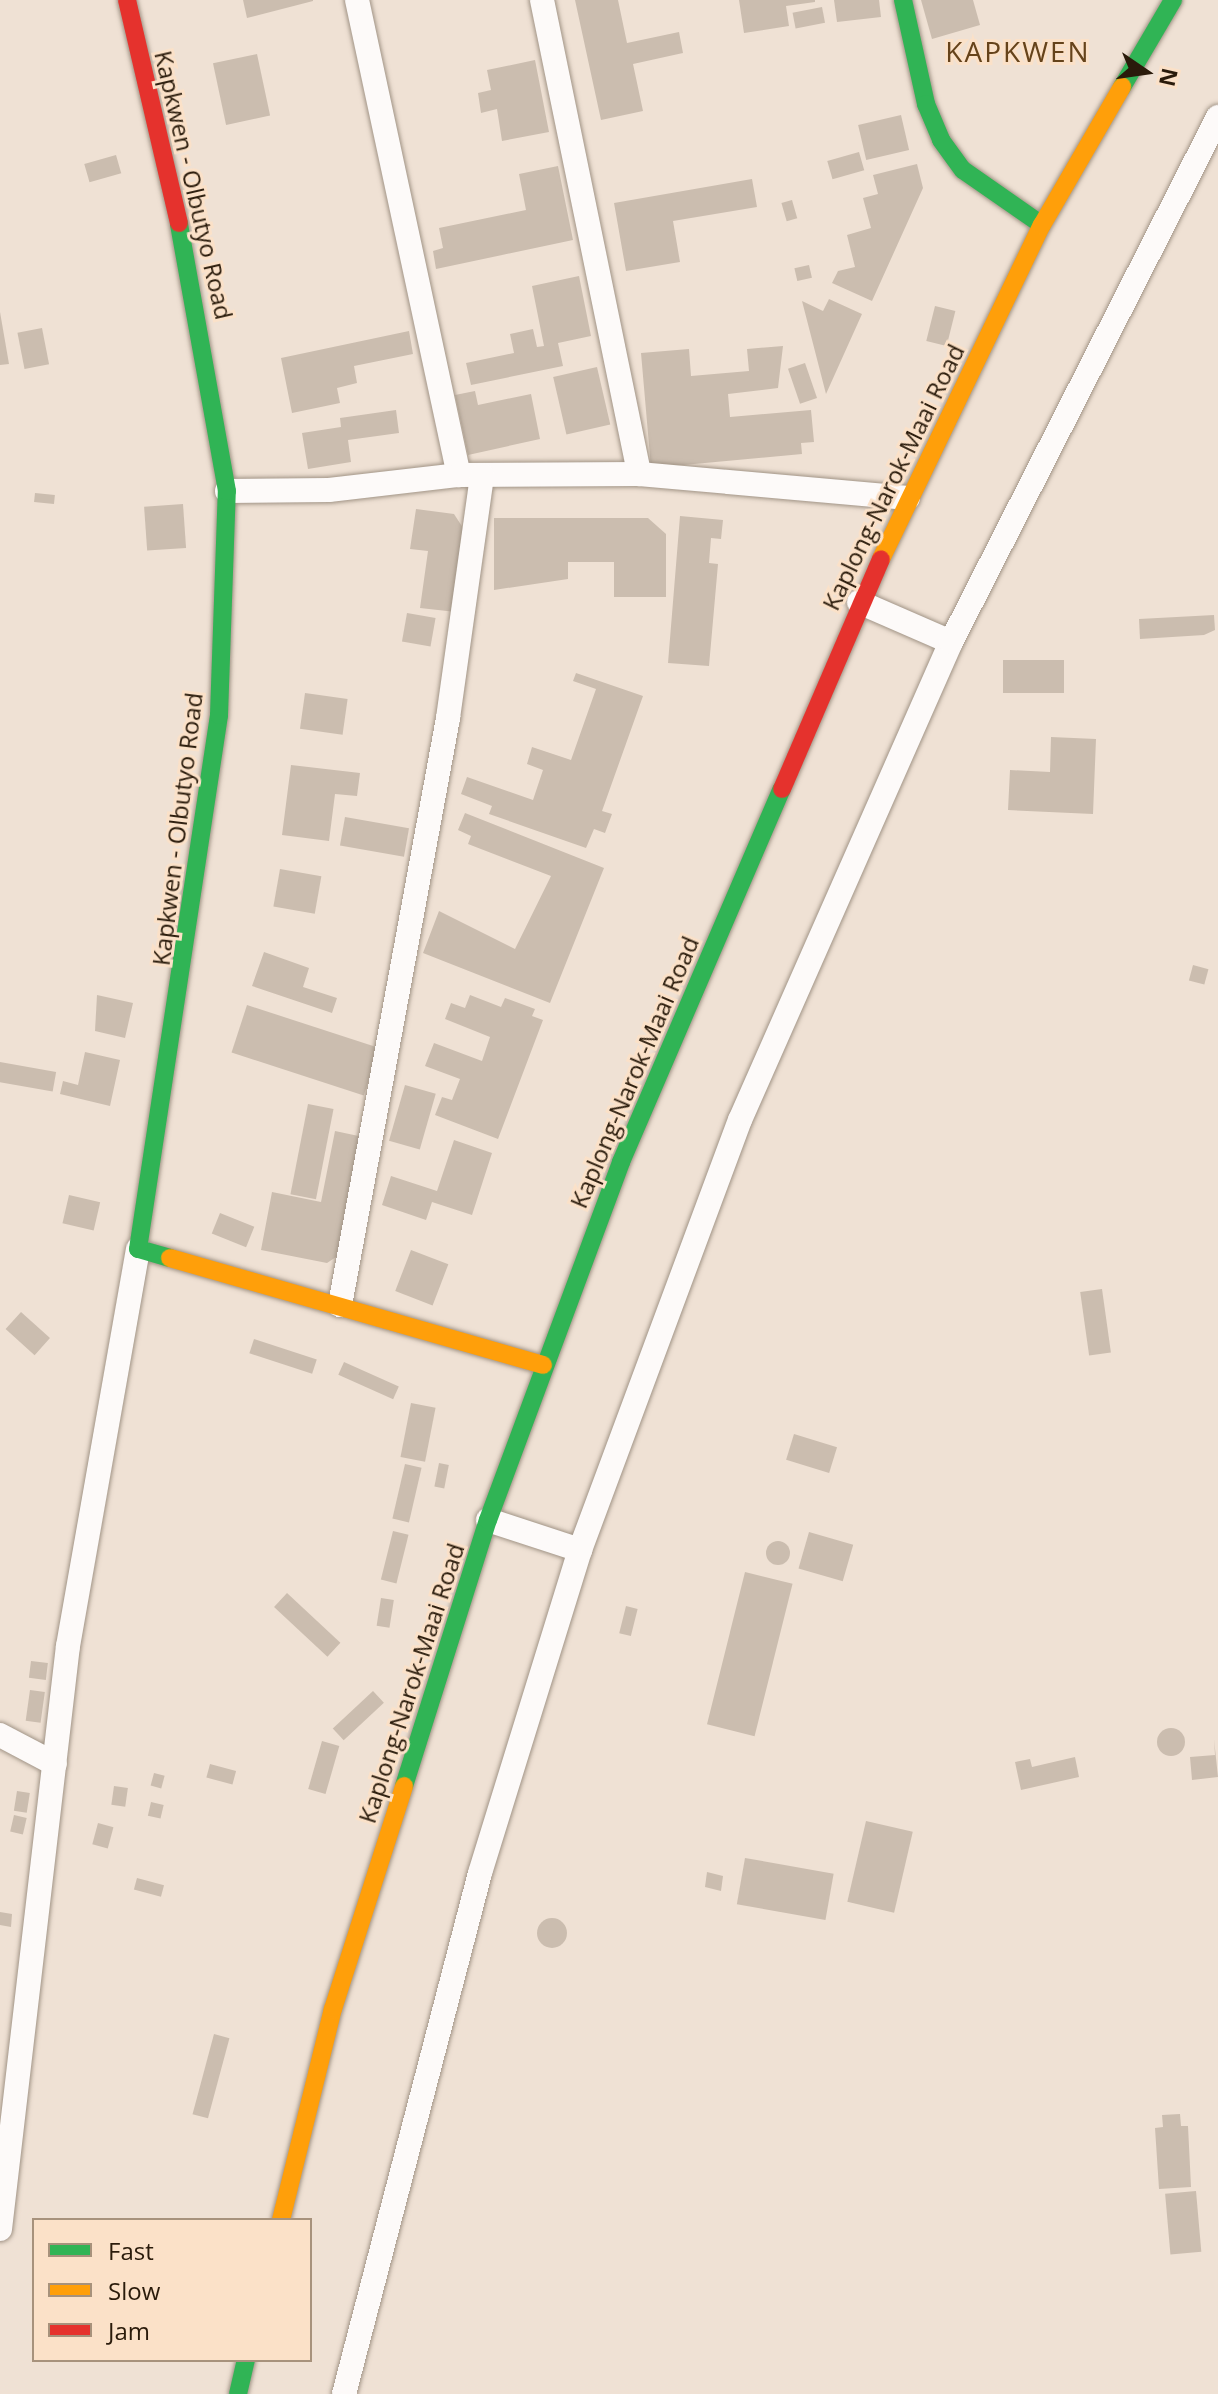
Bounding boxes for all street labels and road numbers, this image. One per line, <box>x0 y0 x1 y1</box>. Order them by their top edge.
street label: Kapkwen - Olbutyo Road <box>149 48 239 322</box>
street label: Kaplong-Narok-Maai Road <box>816 339 970 615</box>
street label: Kapkwen - Olbutyo Road <box>146 691 208 967</box>
street label: Kaplong-Narok-Maai Road <box>564 932 704 1212</box>
street label: Kaplong-Narok-Maai Road <box>352 1539 470 1827</box>

